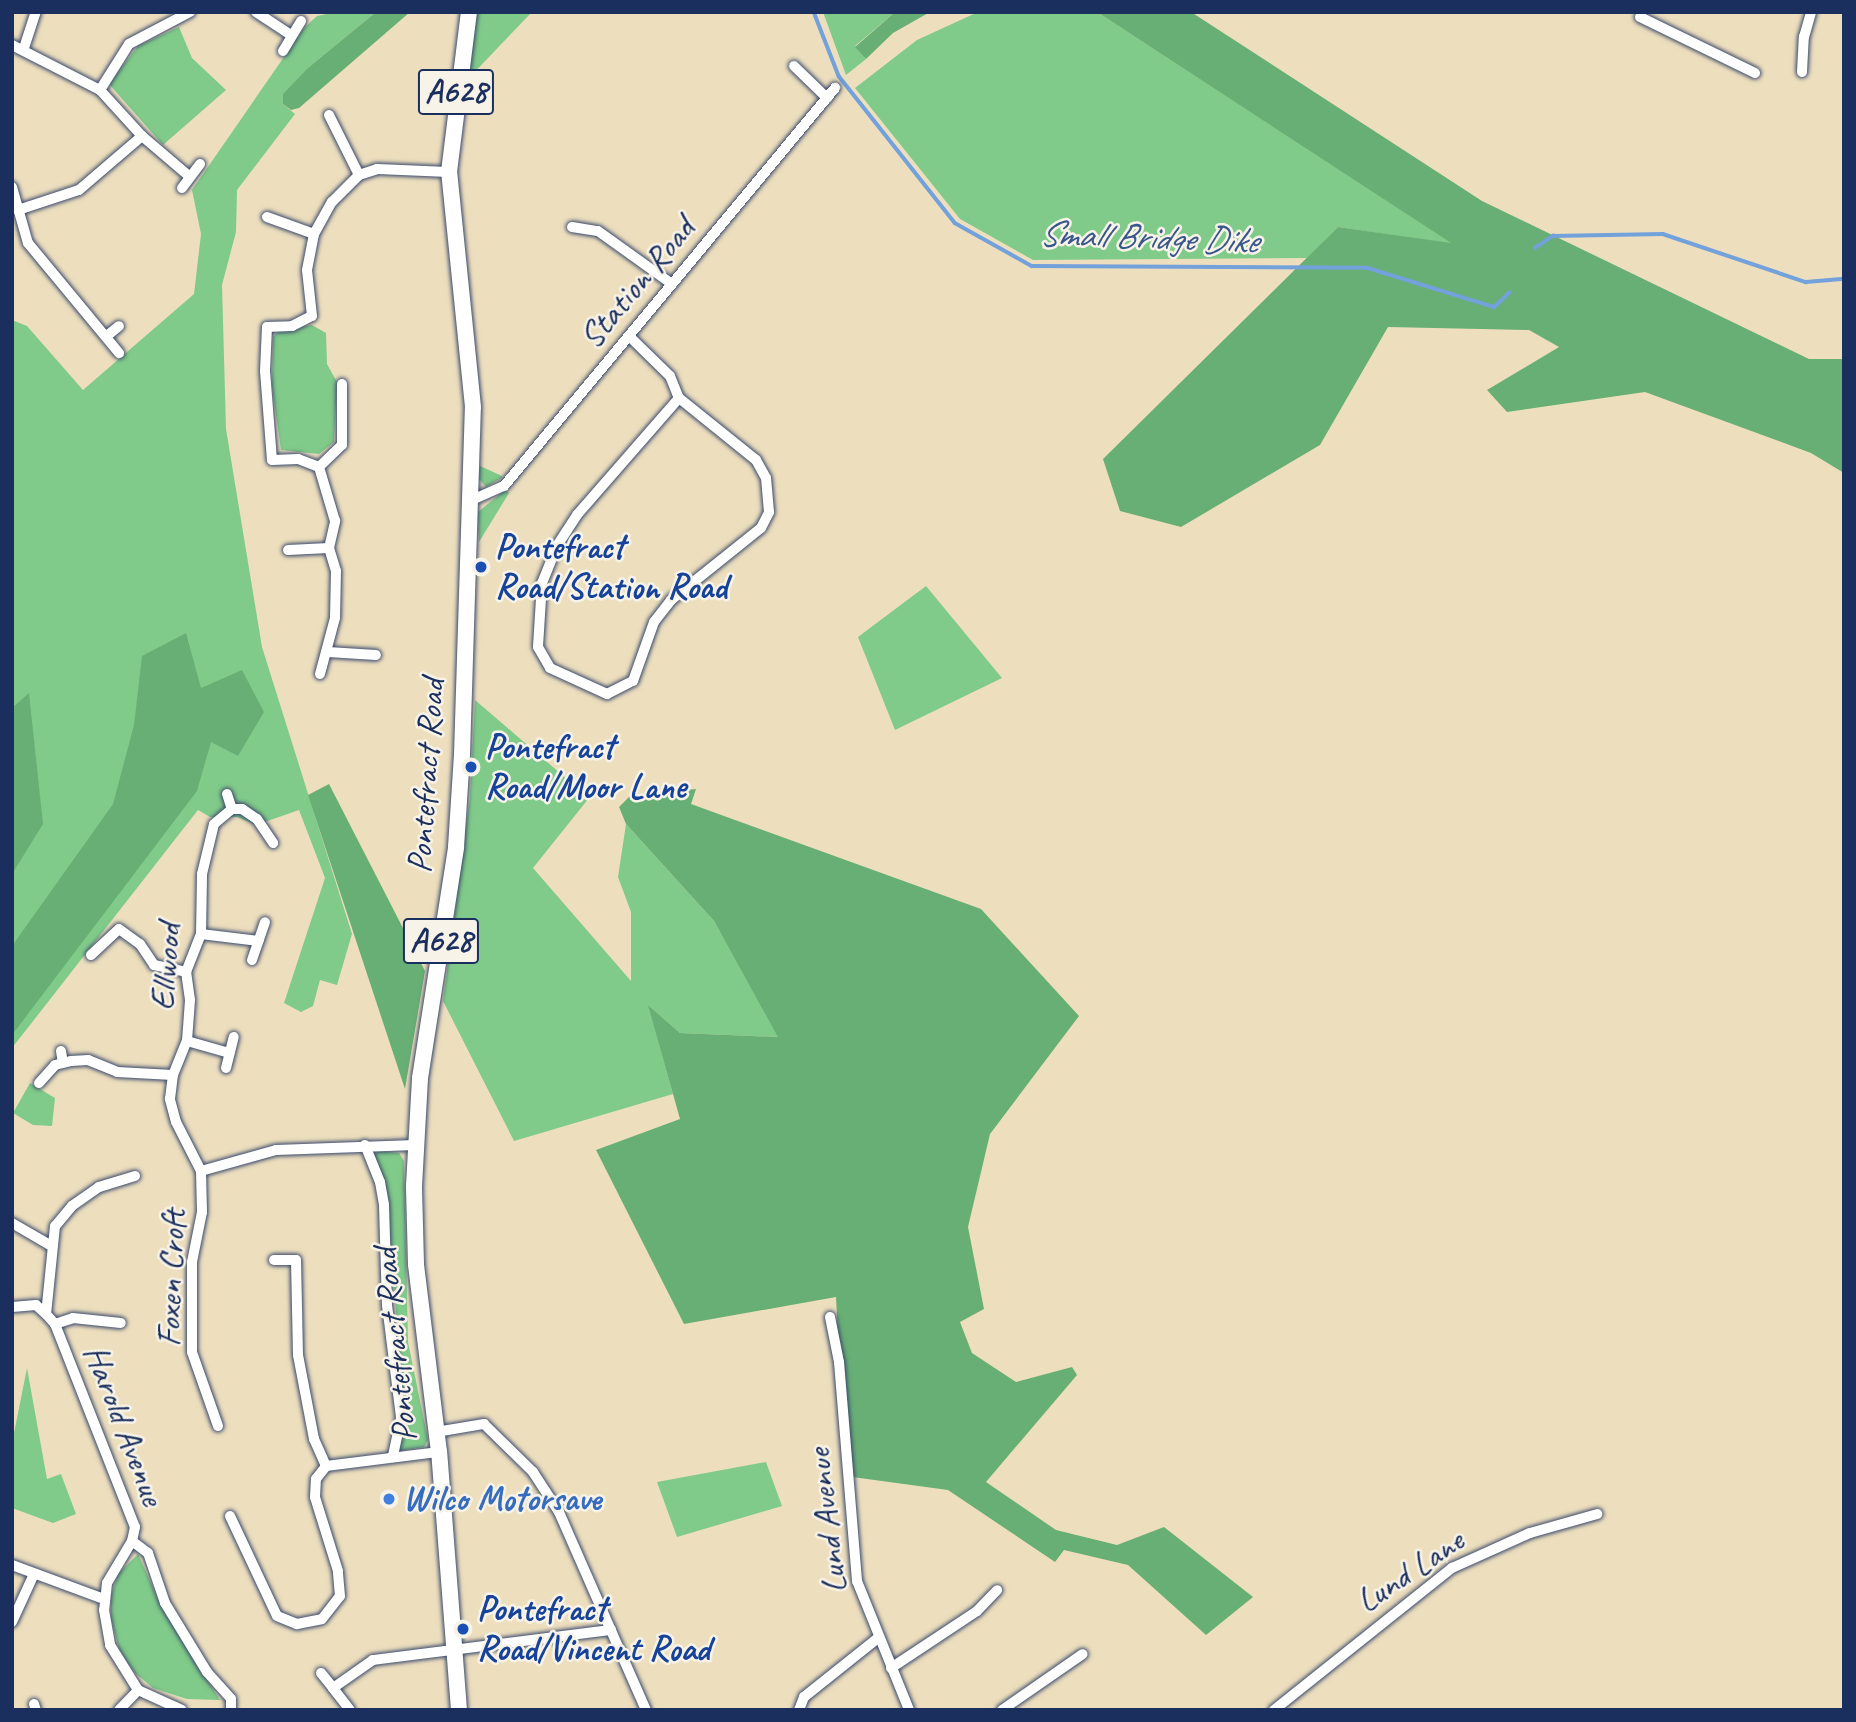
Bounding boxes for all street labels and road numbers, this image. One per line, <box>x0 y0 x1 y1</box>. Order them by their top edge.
road number: A628 <box>418 62 494 122</box>
street label: Station Road <box>570 209 704 357</box>
street label: Pontefract Road <box>398 678 454 874</box>
road number: A628 <box>402 911 480 970</box>
street label: Ellwood <box>141 922 191 1012</box>
street label: Foxen Croft <box>148 1209 194 1347</box>
street label: Pontefract Road <box>364 1246 426 1444</box>
street label: Harold Avenue <box>74 1339 174 1511</box>
street label: Lund Avenue <box>797 1447 857 1595</box>
street label: Lund Lane <box>1348 1520 1472 1622</box>

